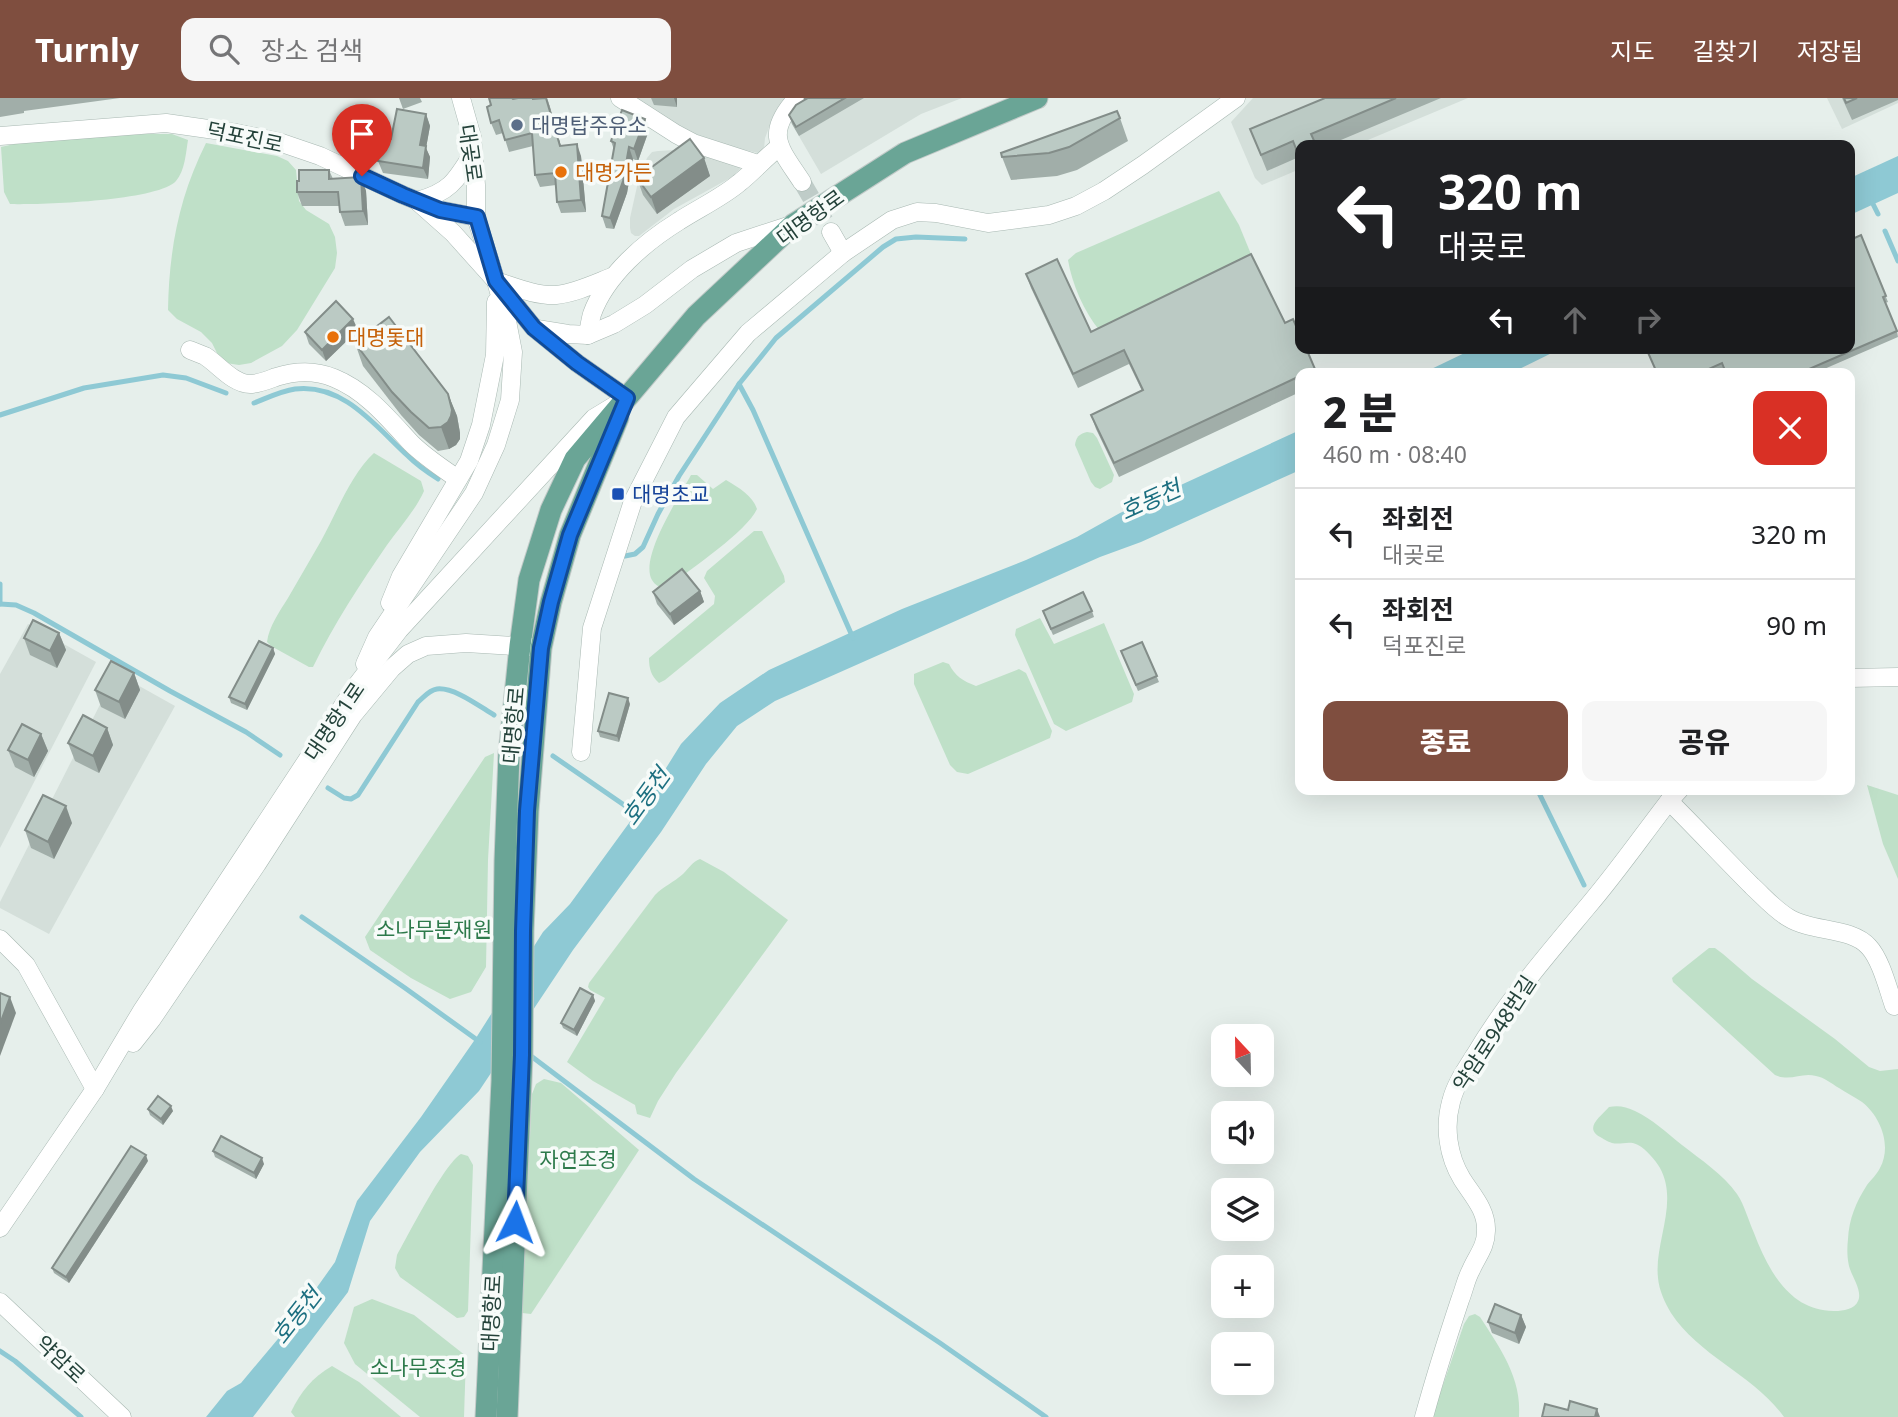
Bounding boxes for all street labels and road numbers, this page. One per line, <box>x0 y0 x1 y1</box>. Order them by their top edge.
street label: 덕포진로 <box>204 115 286 159</box>
street label: 대곶로 <box>453 122 489 184</box>
street label: 대명항로 <box>771 183 849 251</box>
street label: 대명항1로 <box>297 676 371 766</box>
street label: 대명항로 <box>496 685 530 765</box>
street label: 약암로948번길 <box>1446 970 1542 1096</box>
street label: 대명항로 <box>475 1274 507 1352</box>
street label: 약암로 <box>30 1329 92 1389</box>

